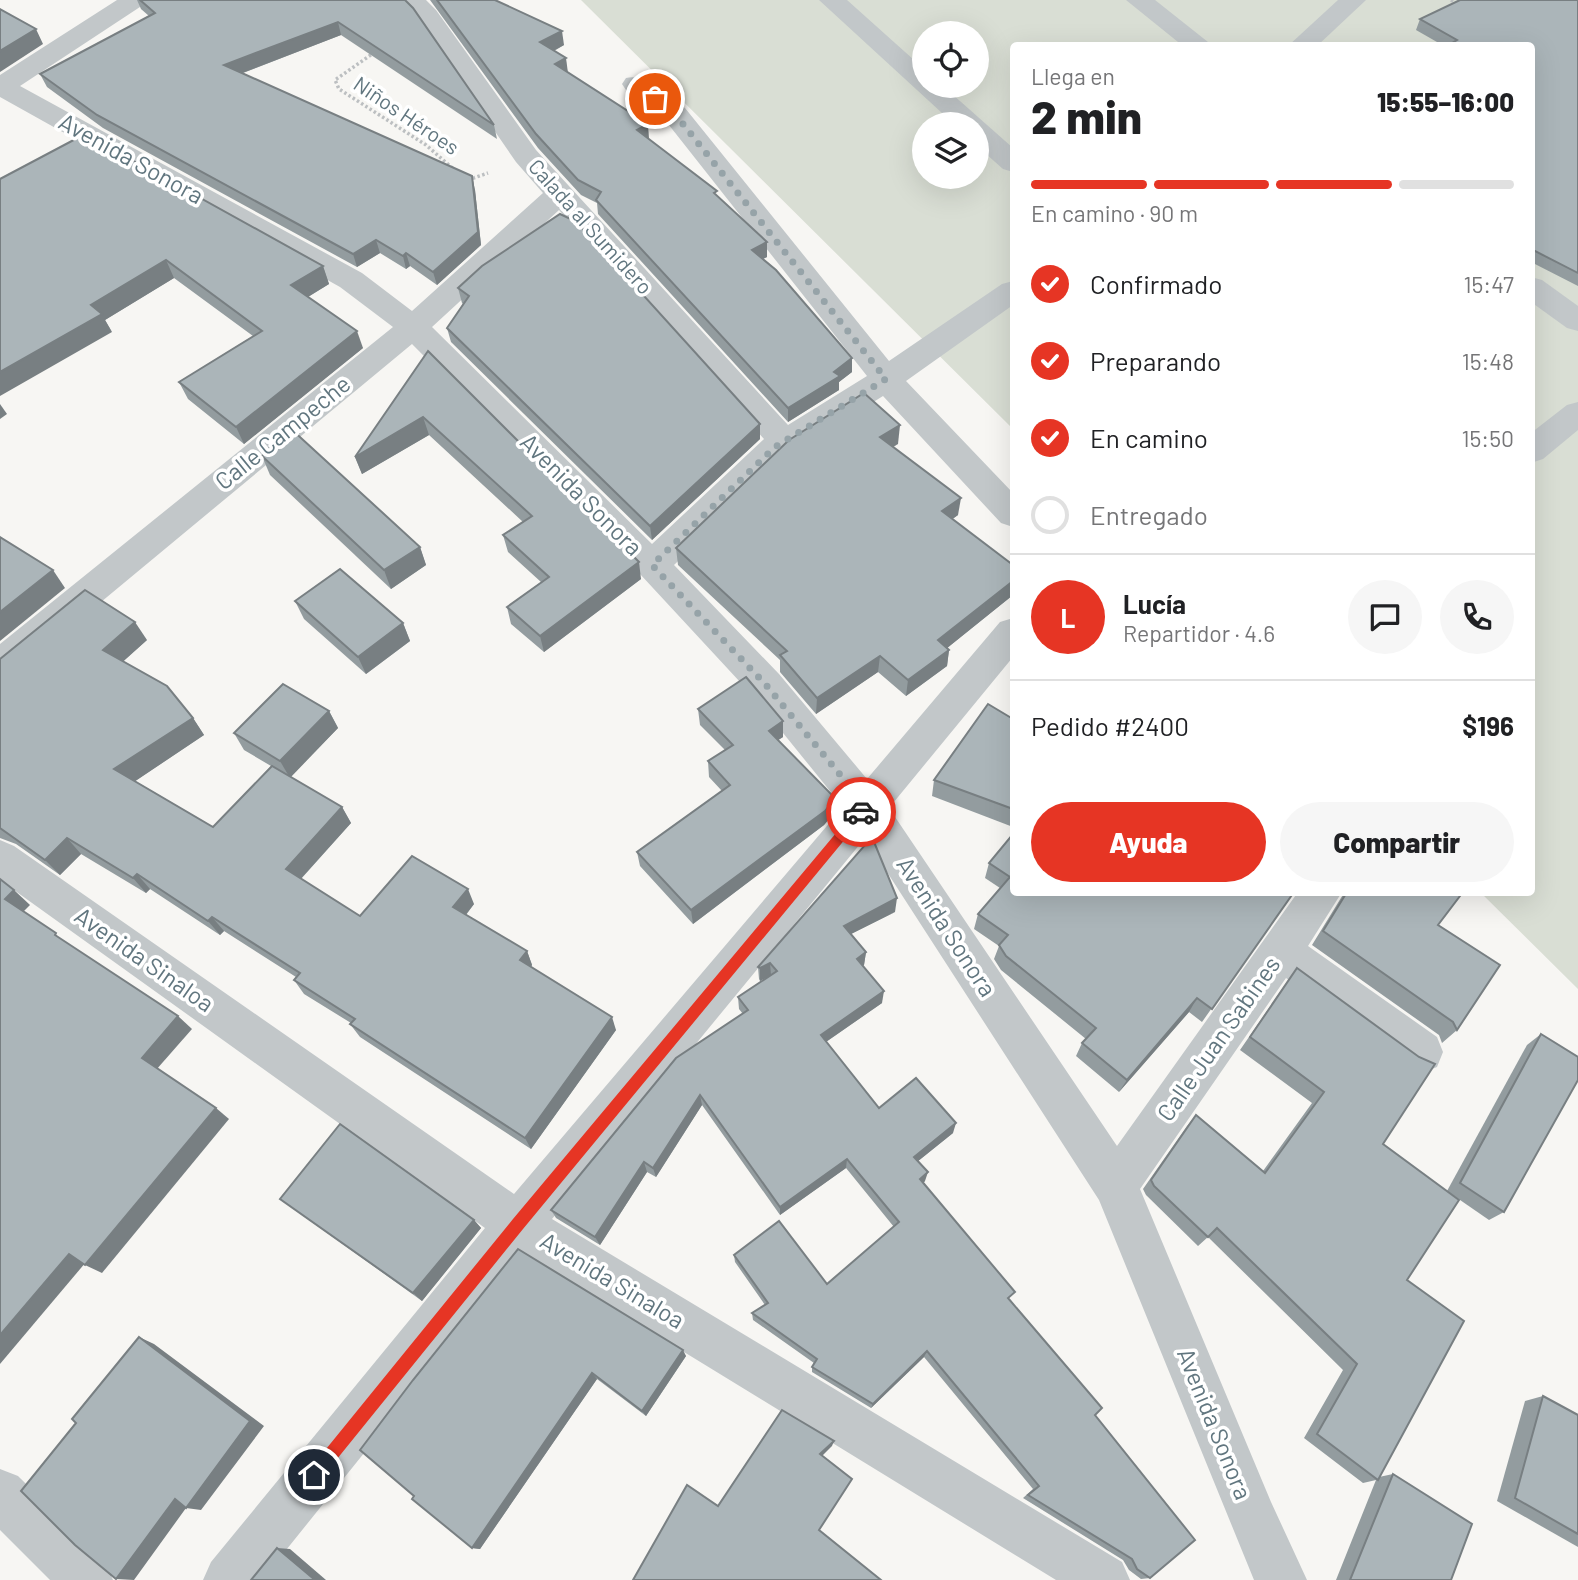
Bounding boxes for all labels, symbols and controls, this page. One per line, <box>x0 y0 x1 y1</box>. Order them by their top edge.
map controls <box>912 21 989 189</box>
button: locate <box>912 21 989 98</box>
text: Llega en <box>1031 62 1115 90</box>
pin <box>625 69 685 129</box>
street label: Niños Héroes <box>349 70 464 159</box>
icon: bag <box>636 80 674 118</box>
text: 15:55–16:00 <box>1377 86 1514 117</box>
text: 2 min <box>1031 88 1142 143</box>
street label: Avenida Sonora <box>54 106 209 209</box>
button: layers <box>912 112 989 189</box>
street label: Calada al Sumidero <box>524 153 658 299</box>
text: En camino · 90 m <box>1031 199 1198 227</box>
icon: check <box>1031 265 1069 303</box>
text: Confirmado <box>1090 268 1222 299</box>
text: 15:47 <box>1463 270 1514 298</box>
icon: check <box>1031 342 1069 380</box>
text: Preparando <box>1090 345 1221 376</box>
text: 15:48 <box>1462 347 1514 375</box>
street label: Calle Campeche <box>209 368 356 495</box>
icon: check <box>1031 419 1069 457</box>
text: En camino <box>1090 422 1208 453</box>
text: 15:50 <box>1462 424 1514 452</box>
street label: Avenida Sonora <box>515 427 649 561</box>
text: Entregado <box>1090 499 1208 530</box>
button: chat <box>1348 580 1422 654</box>
button: phone <box>1440 580 1514 654</box>
text: Lucía <box>1123 588 1186 619</box>
text: L <box>1061 602 1075 633</box>
text: Repartidor · 4.6 <box>1123 619 1275 647</box>
text: Pedido #2400 <box>1031 710 1189 741</box>
text: $196 <box>1462 710 1514 741</box>
courier <box>826 777 896 847</box>
icon: car <box>842 793 880 831</box>
button: Ayuda <box>1031 802 1266 882</box>
button: Compartir <box>1280 802 1514 882</box>
street label: Avenida Sonora <box>891 851 1003 1002</box>
street label: Avenida Sinaloa <box>70 900 220 1017</box>
street label: Calle Juan Sabines <box>1150 950 1285 1126</box>
street label: Avenida Sinaloa <box>535 1225 690 1334</box>
street label: Avenida Sonora <box>1172 1343 1259 1503</box>
pin <box>284 1445 344 1505</box>
icon: home <box>295 1456 333 1494</box>

